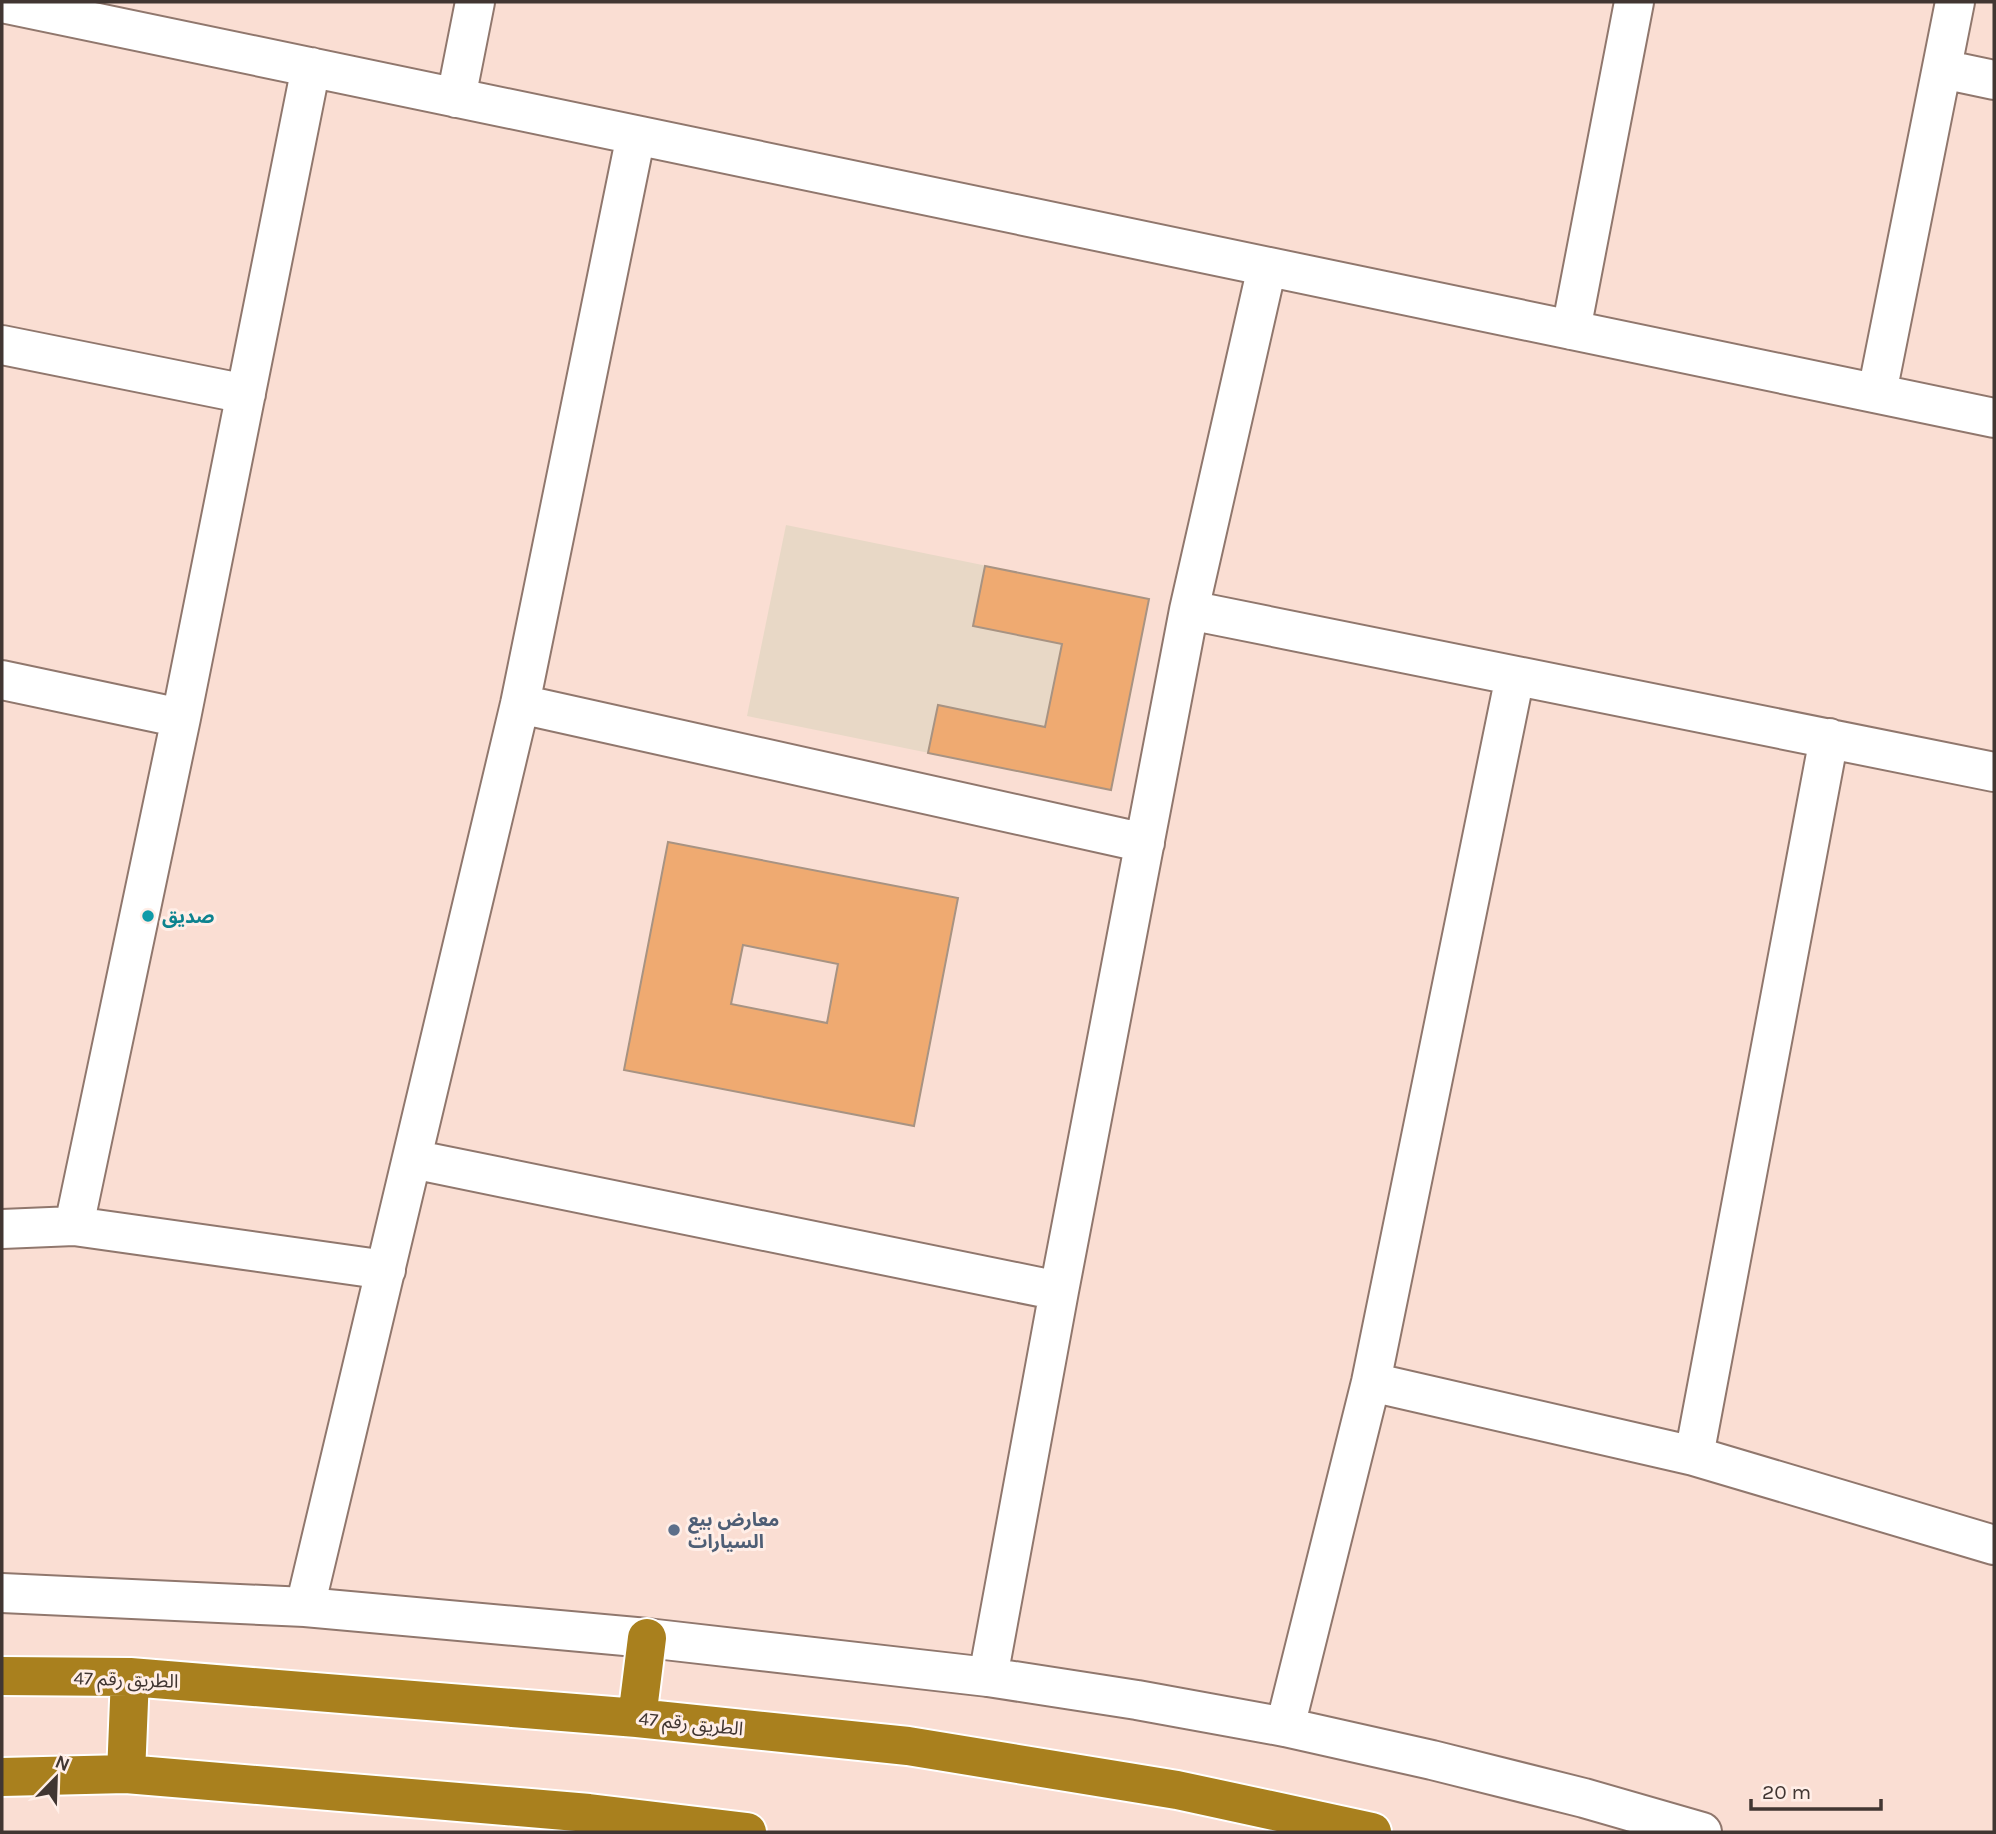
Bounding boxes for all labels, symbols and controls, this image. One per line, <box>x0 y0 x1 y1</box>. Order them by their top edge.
place label: صديق <box>162 906 214 928</box>
marker: صديق <box>140 908 156 924</box>
place label: معارض بيع السيارات <box>688 1509 779 1553</box>
marker: معارض بيع السيارات <box>666 1522 682 1538</box>
street label: الطريق رقم 47 <box>73 1667 179 1696</box>
street label: الطريق رقم 47 <box>637 1708 744 1743</box>
north arrow <box>21 1743 91 1813</box>
text: N <box>52 1750 73 1776</box>
scale bar <box>1751 1768 1881 1812</box>
text: 20 m <box>1762 1780 1811 1804</box>

